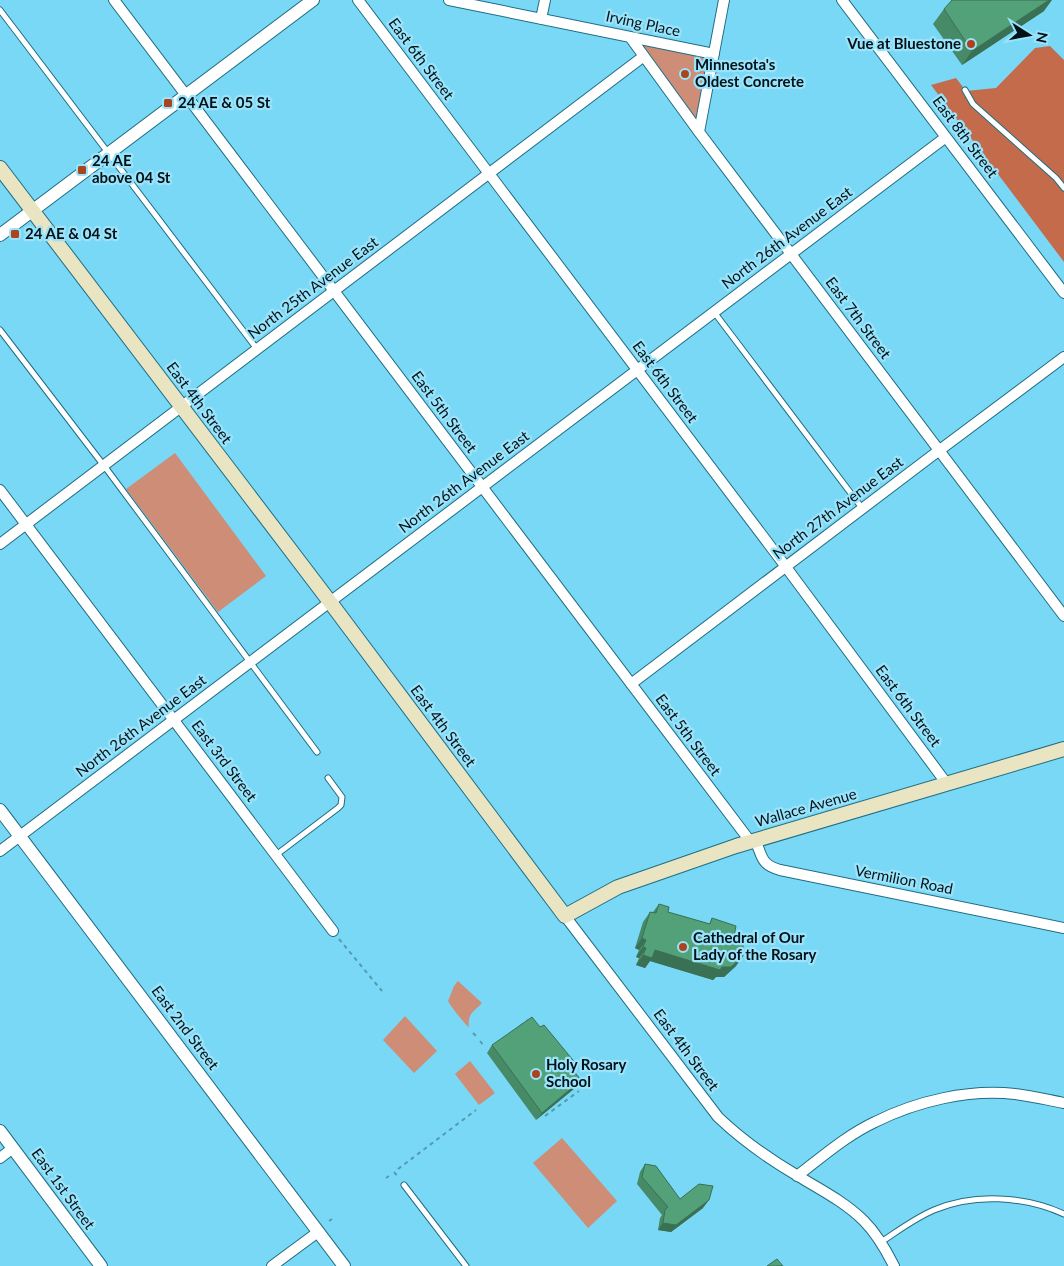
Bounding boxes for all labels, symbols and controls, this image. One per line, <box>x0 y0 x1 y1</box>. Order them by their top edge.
street label: Irving Place <box>604 6 682 40</box>
north arrow <box>1004 10 1054 60</box>
street label: East 6th Street <box>385 14 459 103</box>
text: N <box>1033 31 1052 44</box>
place label: Vue at Bluestone <box>846 34 961 52</box>
marker: Vue at Bluestone <box>965 38 977 50</box>
place label: Minnesota's Oldest Concrete <box>695 55 804 90</box>
marker: Minnesota's Oldest Concrete <box>679 68 691 80</box>
street label: East 8th Street <box>929 92 1003 181</box>
place label: 24 AE & 05 St <box>178 93 271 111</box>
marker: 24 AE & 05 St <box>162 97 174 109</box>
place label: 24 AE above 04 St <box>92 151 171 186</box>
marker: 24 AE above 04 St <box>76 164 88 176</box>
street label: North 26th Avenue East <box>718 182 856 292</box>
place label: 24 AE & 04 St <box>25 224 118 242</box>
marker: 24 AE & 04 St <box>9 228 21 240</box>
street label: North 25th Avenue East <box>244 232 382 342</box>
street label: East 7th Street <box>822 273 896 362</box>
street label: East 6th Street <box>629 337 703 426</box>
street label: East 4th Street <box>163 358 237 447</box>
street label: East 5th Street <box>408 367 482 456</box>
street label: North 26th Avenue East <box>395 426 533 536</box>
street label: North 27th Avenue East <box>769 452 907 562</box>
street label: East 6th Street <box>872 661 946 750</box>
street label: North 26th Avenue East <box>72 670 210 780</box>
street label: East 4th Street <box>407 681 481 770</box>
street label: East 5th Street <box>652 690 726 779</box>
street label: East 3rd Street <box>188 716 262 805</box>
street label: Wallace Avenue <box>753 784 859 830</box>
street label: Vermilion Road <box>854 861 955 897</box>
place label: Cathedral of Our Lady of the Rosary <box>693 928 817 963</box>
marker: Cathedral of Our Lady of the Rosary <box>677 941 689 953</box>
street label: East 2nd Street <box>148 982 224 1073</box>
street label: East 4th Street <box>650 1005 724 1094</box>
place label: Holy Rosary School <box>546 1055 626 1090</box>
marker: Holy Rosary School <box>530 1068 542 1080</box>
street label: East 1st Street <box>28 1144 100 1233</box>

